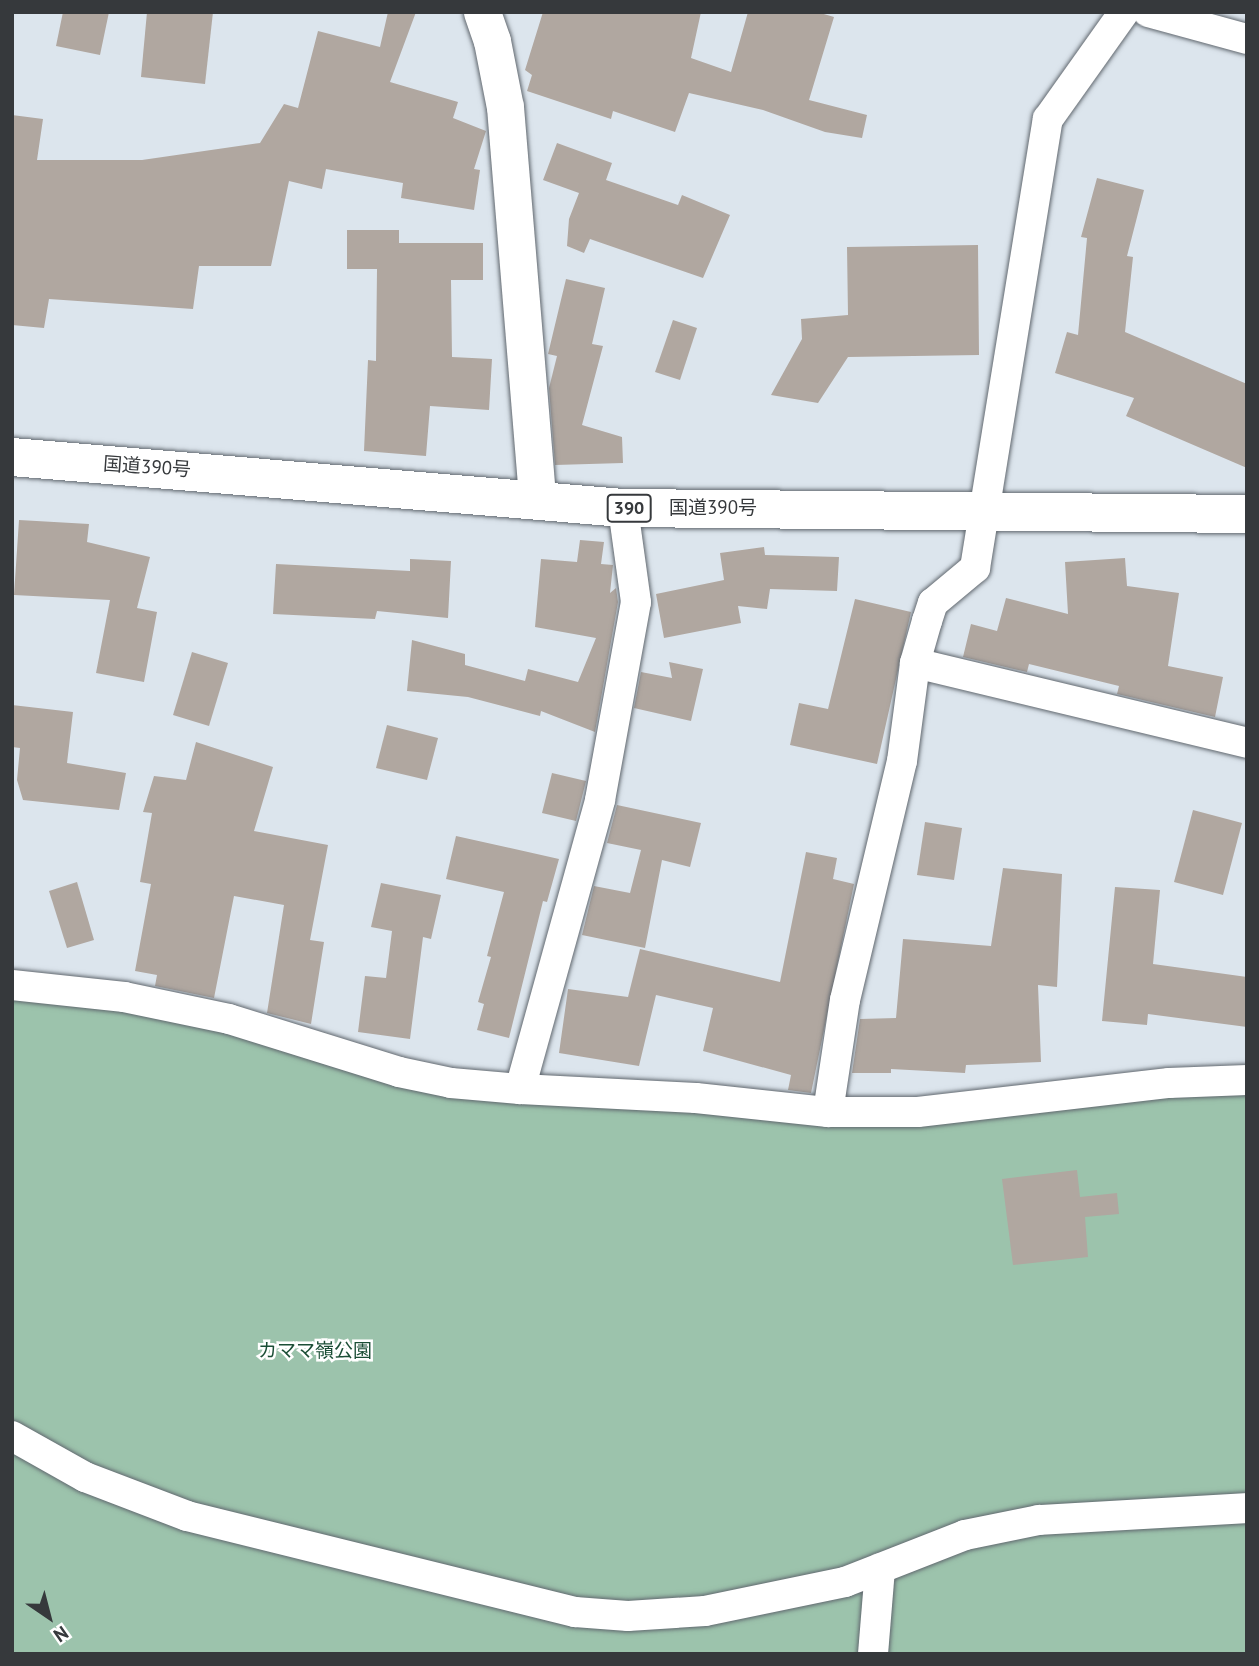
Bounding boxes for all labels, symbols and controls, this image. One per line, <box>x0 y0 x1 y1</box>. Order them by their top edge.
street label: 国道390号 <box>102 453 192 481</box>
road number: 390 <box>606 494 652 522</box>
street label: 国道390号 <box>669 497 757 519</box>
park label: カママ嶺公園 <box>258 1340 372 1362</box>
north arrow <box>14 1582 84 1652</box>
text: N <box>49 1621 73 1648</box>

